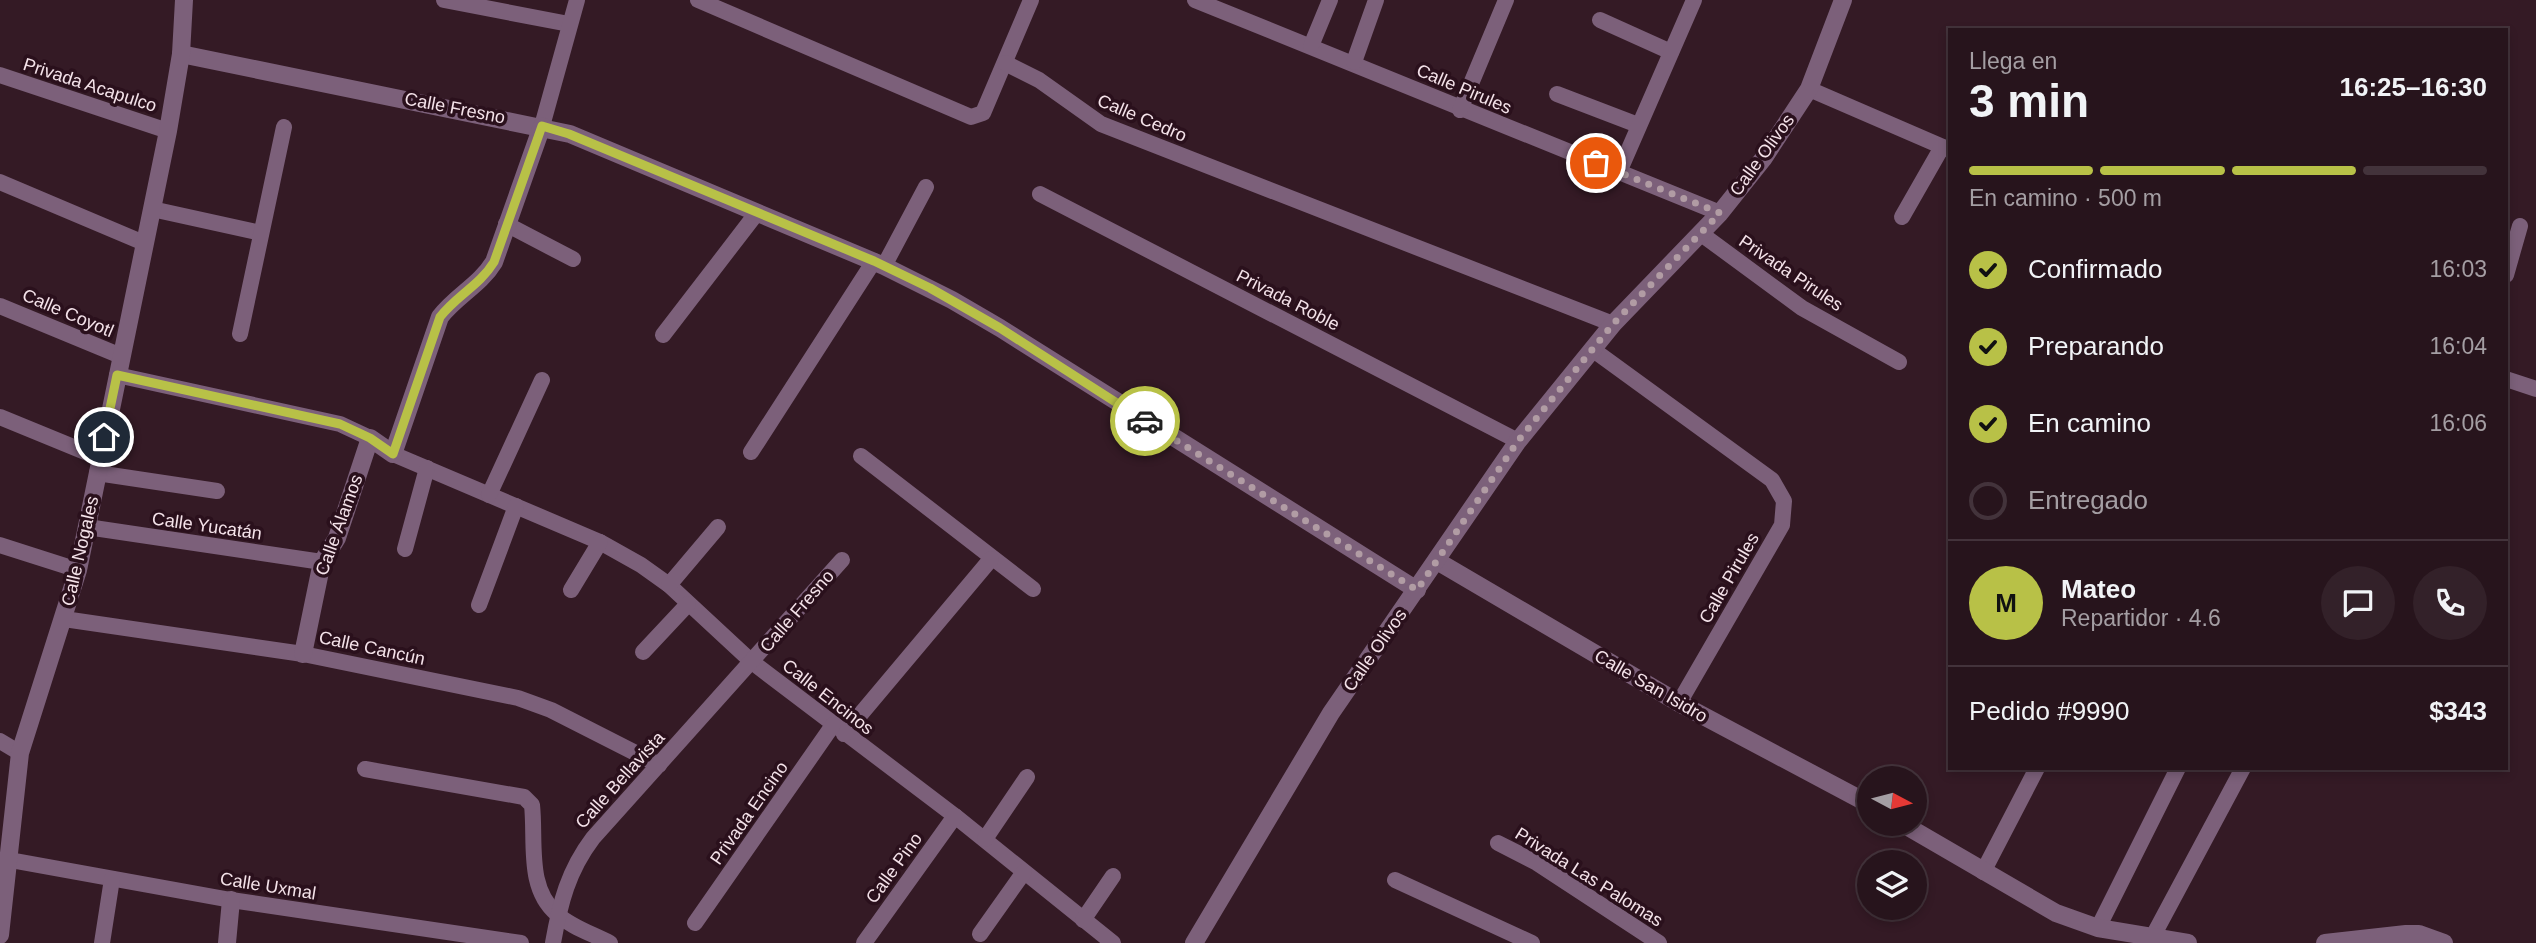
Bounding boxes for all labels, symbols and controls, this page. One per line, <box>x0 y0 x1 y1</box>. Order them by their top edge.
text: Llega en <box>1969 48 2057 74</box>
street label: Privada Acapulco <box>21 54 159 116</box>
street label: Calle Pirules <box>1414 60 1514 118</box>
text: 16:25–16:30 <box>2340 72 2487 102</box>
text: 3 min <box>1969 75 2089 127</box>
street label: Calle Fresno <box>403 88 507 128</box>
street label: Calle Cedro <box>1094 90 1190 146</box>
street label: Calle Olivos <box>1726 110 1798 200</box>
pin <box>1566 133 1626 193</box>
icon: bag <box>1577 144 1615 182</box>
text: En camino · 500 m <box>1969 185 2162 211</box>
street label: Privada Pirules <box>1735 231 1847 315</box>
icon: check <box>1969 251 2007 289</box>
text: Confirmado <box>2028 254 2162 284</box>
text: 16:03 <box>2429 256 2487 282</box>
street label: Privada Roble <box>1233 265 1343 335</box>
street label: Calle Coyotl <box>19 285 117 341</box>
icon: check <box>1969 328 2007 366</box>
text: Preparando <box>2028 331 2164 361</box>
text: 16:04 <box>2429 333 2487 359</box>
courier <box>1110 386 1180 456</box>
icon: car <box>1126 402 1164 440</box>
icon: check <box>1969 405 2007 443</box>
pin <box>74 407 134 467</box>
text: En camino <box>2028 408 2151 438</box>
text: 16:06 <box>2429 410 2487 436</box>
icon: home <box>85 418 123 456</box>
street label: Calle Álamos <box>311 472 367 578</box>
text: Entregado <box>2028 485 2148 515</box>
street label: Calle Nogales <box>58 494 102 608</box>
street label: Calle Yucatán <box>151 508 263 544</box>
street label: Calle Pirules <box>1695 529 1763 627</box>
street label: Calle Fresno <box>756 566 838 656</box>
button: chat <box>2321 566 2395 640</box>
button: phone <box>2413 566 2487 640</box>
text: Mateo <box>2061 574 2136 604</box>
text: M <box>1995 588 2017 618</box>
street label: Calle Olivos <box>1339 605 1411 695</box>
text: Repartidor · 4.6 <box>2061 605 2221 631</box>
street label: Calle Cancún <box>317 627 427 669</box>
street label: Calle San Isidro <box>1591 646 1711 726</box>
street label: Calle Encinos <box>778 655 878 739</box>
text: Pedido #9990 <box>1969 696 2129 726</box>
text: $343 <box>2429 696 2487 726</box>
street label: Calle Bellavista <box>571 727 669 832</box>
street label: Privada Encino <box>706 758 792 868</box>
north arrow <box>1857 766 1927 836</box>
map controls <box>1857 766 1927 920</box>
street label: Privada Las Palomas <box>1512 823 1666 931</box>
street label: Calle Pino <box>862 829 926 907</box>
button: layers <box>1857 850 1927 920</box>
street label: Calle Uxmal <box>219 869 317 903</box>

